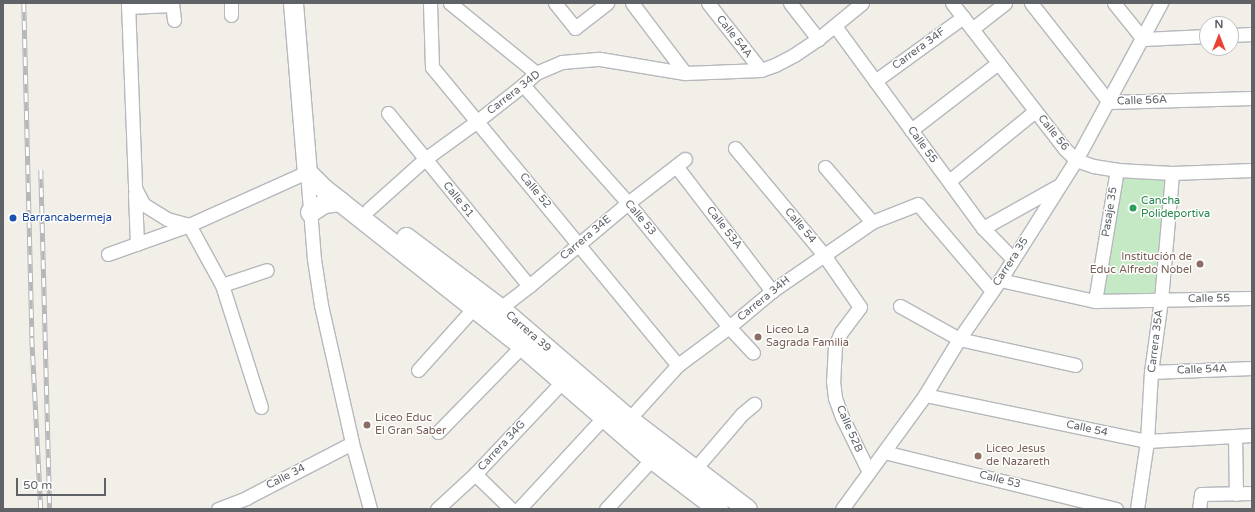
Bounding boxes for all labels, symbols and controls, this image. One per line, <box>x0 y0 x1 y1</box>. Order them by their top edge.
street label: Calle 54A <box>713 13 755 61</box>
north arrow <box>1199 16 1239 56</box>
text: N <box>1215 18 1223 31</box>
street label: Carrera 34F <box>890 25 948 73</box>
street label: Carrera 34D <box>485 68 543 118</box>
street label: Calle 56A <box>1117 94 1167 108</box>
street label: Calle 56 <box>1035 112 1071 154</box>
street label: Calle 55 <box>904 124 940 166</box>
street label: Calle 52 <box>516 171 554 211</box>
street label: Calle 51 <box>440 179 476 221</box>
street label: Pasaje 35 <box>1100 186 1120 238</box>
place label: Cancha Polideportiva <box>1141 195 1210 221</box>
street label: Calle 53 <box>621 198 659 238</box>
marker: Cancha Polideportiva <box>1128 203 1138 213</box>
street label: Calle 53A <box>703 204 745 252</box>
street label: Calle 54 <box>781 206 819 246</box>
place label: Barrancabermeja <box>22 211 112 225</box>
marker: Barrancabermeja <box>7 212 19 224</box>
street label: Carrera 34E <box>558 213 614 263</box>
street label: Carrera 35 <box>990 235 1032 289</box>
place label: Institución de Educ Alfredo Nobel <box>1090 251 1192 277</box>
marker: Institución de Educ Alfredo Nobel <box>1195 259 1205 269</box>
street label: Carrera 34H <box>735 274 793 324</box>
street label: Calle 55 <box>1188 292 1230 306</box>
street label: Carrera 39 <box>503 309 553 355</box>
street label: Carrera 35A <box>1146 309 1166 373</box>
place label: Liceo La Sagrada Familia <box>766 324 849 350</box>
marker: Liceo La Sagrada Familia <box>753 332 763 342</box>
street label: Calle 54A <box>1177 363 1227 377</box>
street label: Calle 52B <box>833 404 865 454</box>
place label: Liceo Educ El Gran Saber <box>375 412 446 438</box>
street label: Carrera 34G <box>475 418 529 474</box>
street label: Calle 54 <box>1065 418 1109 440</box>
marker: Liceo Educ El Gran Saber <box>362 420 372 430</box>
place label: Liceo Jesus de Nazareth <box>986 443 1050 469</box>
marker: Liceo Jesus de Nazareth <box>973 451 983 461</box>
street label: Calle 34 <box>264 462 308 492</box>
street label: Calle 53 <box>978 468 1022 492</box>
scale bar <box>18 470 108 496</box>
text: 50 m <box>23 478 52 492</box>

